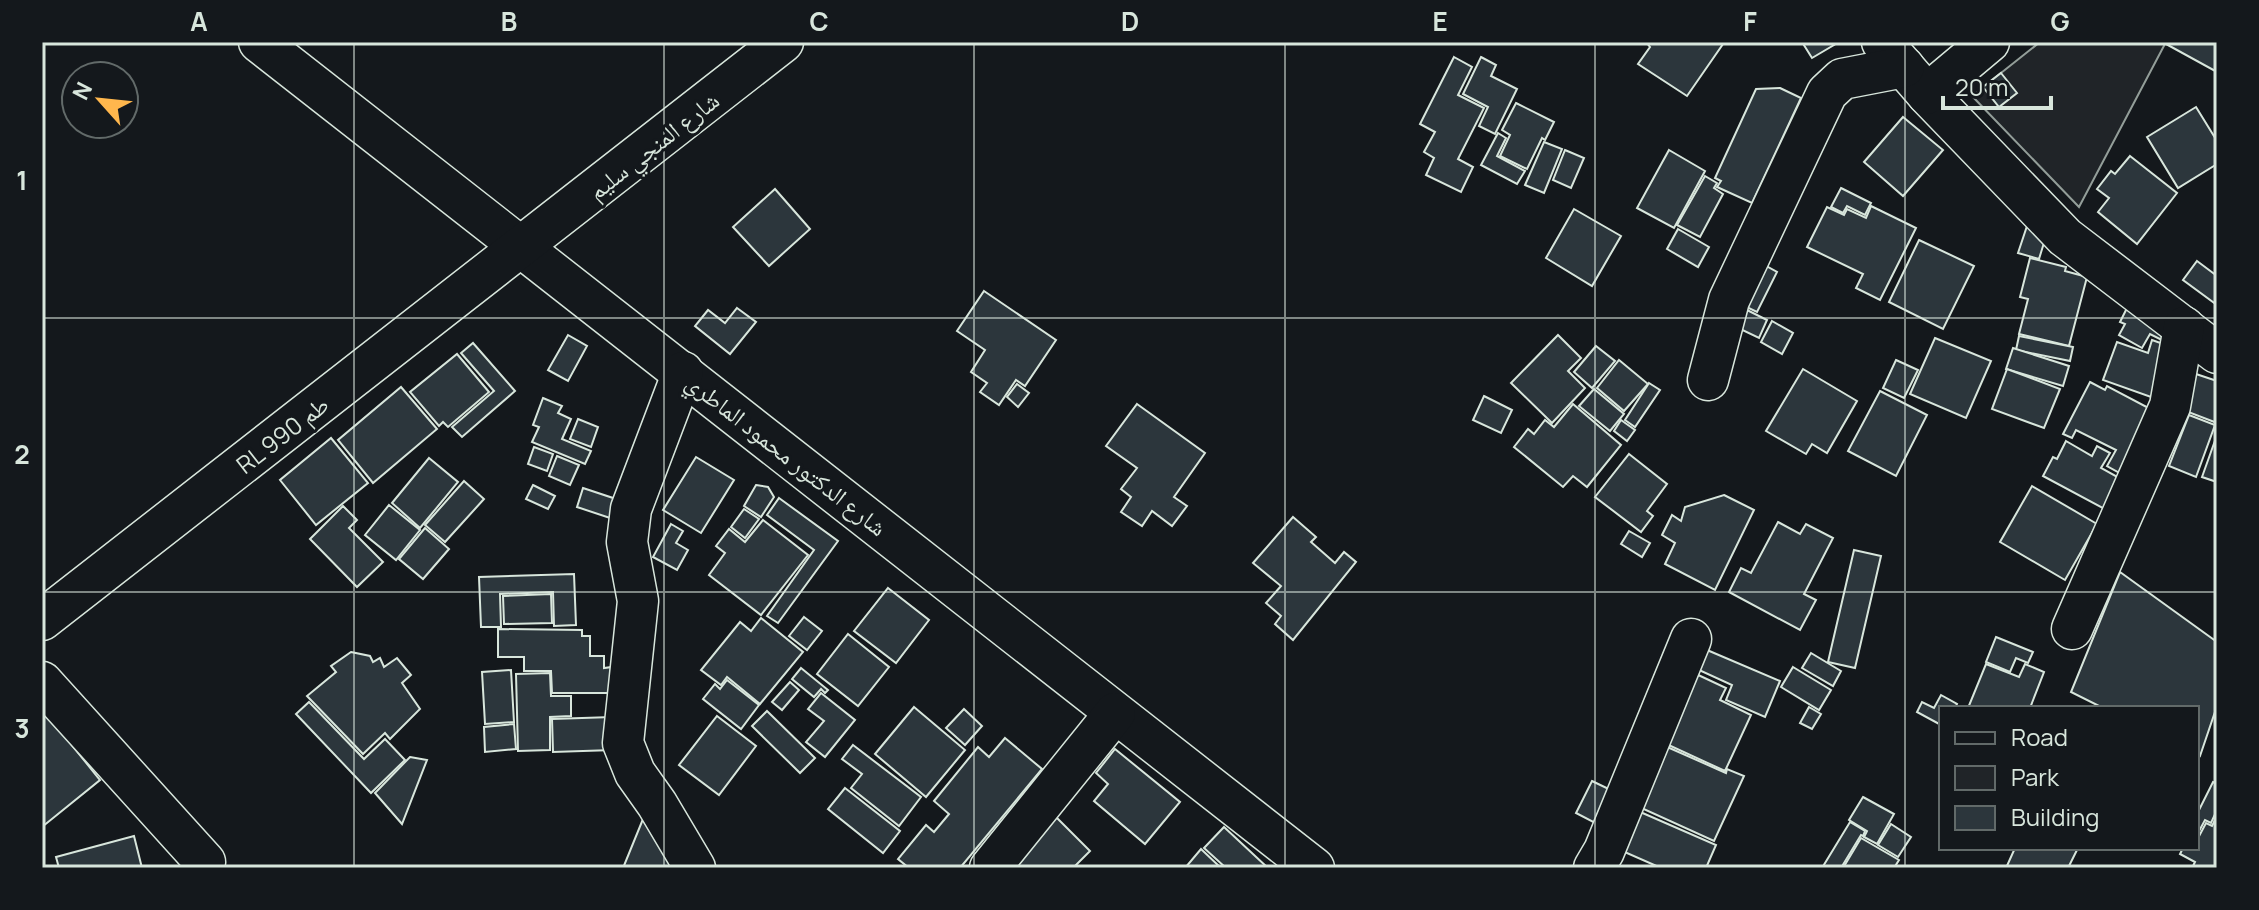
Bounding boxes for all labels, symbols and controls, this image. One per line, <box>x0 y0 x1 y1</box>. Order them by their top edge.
text: A <box>190 3 208 39</box>
text: B <box>501 3 517 39</box>
text: C <box>809 3 829 39</box>
text: D <box>1121 3 1139 39</box>
text: E <box>1432 3 1448 39</box>
text: F <box>1743 3 1757 39</box>
text: G <box>2050 3 2070 39</box>
north arrow <box>60 60 140 140</box>
scale bar <box>1943 60 2051 110</box>
text: 20 m <box>1955 70 2008 103</box>
text: N <box>65 77 99 105</box>
street label: شارع المنجي سليم <box>580 83 728 210</box>
text: 1 <box>16 162 28 198</box>
street label: شارع الدكتور محمود الماطري <box>677 365 894 546</box>
street label: RL طم 990 <box>229 388 336 481</box>
text: 2 <box>14 436 30 472</box>
legend <box>1939 706 2199 850</box>
text: 3 <box>14 710 30 746</box>
text: Road <box>2011 720 2068 753</box>
text: Park <box>2011 760 2060 793</box>
text: Building <box>2011 800 2099 833</box>

